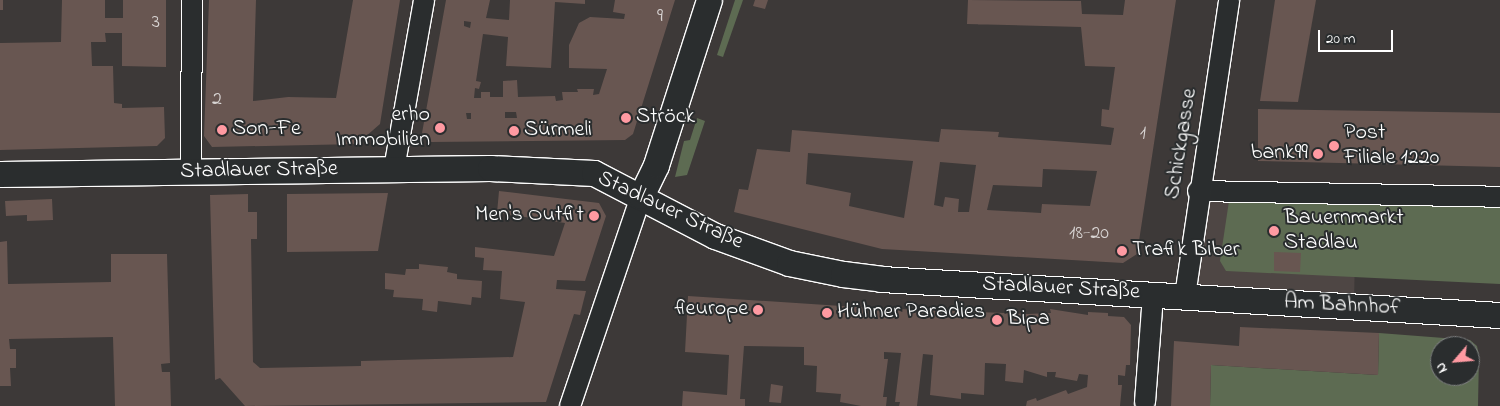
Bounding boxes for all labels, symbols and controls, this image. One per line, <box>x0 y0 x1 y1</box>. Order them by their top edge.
house number: 9 <box>657 4 663 28</box>
house number: 3 <box>152 10 160 34</box>
scale bar <box>1320 20 1395 52</box>
text: 20 m <box>1326 28 1355 50</box>
house number: 2 <box>212 87 222 111</box>
street label: Schickgasse <box>1160 87 1204 201</box>
place label: erho Immobilien <box>336 102 430 154</box>
place label: Ströck <box>636 105 695 131</box>
marker: Ströck <box>620 112 632 124</box>
place label: Son-Fe <box>232 117 301 143</box>
place label: Sürmeli <box>524 118 592 144</box>
place label: Post Filiale 1220 <box>1344 120 1439 172</box>
house number: 1 <box>1140 121 1146 145</box>
marker: erho Immobilien <box>434 122 446 134</box>
marker: Son-Fe <box>216 124 228 136</box>
marker: Sürmeli <box>508 125 520 137</box>
marker: Post Filiale 1220 <box>1328 140 1340 152</box>
place label: bank99 <box>1251 141 1308 167</box>
marker: bank99 <box>1312 148 1324 160</box>
street label: Stadlauer Straße <box>180 156 338 186</box>
street label: Stadlauer Straße <box>593 166 747 256</box>
place label: Men's Outfit <box>475 203 584 229</box>
place label: Bauernmarkt Stadlau <box>1284 205 1404 256</box>
marker: Men's Outfit <box>588 210 600 222</box>
house number: 18-20 <box>1069 221 1109 245</box>
marker: Bauernmarkt Stadlau <box>1268 225 1280 237</box>
place label: Trafik Biber <box>1132 238 1240 264</box>
marker: Trafik Biber <box>1116 245 1128 257</box>
street label: Stadlauer Straße <box>982 272 1140 306</box>
street label: Am Bahnhof <box>1283 290 1401 322</box>
place label: fleurope <box>674 297 748 323</box>
place label: Hühner Paradies <box>837 300 985 326</box>
marker: fleurope <box>752 304 764 316</box>
marker: Hühner Paradies <box>821 307 833 319</box>
place label: Bipa <box>1007 307 1050 333</box>
marker: Bipa <box>991 314 1003 326</box>
north arrow <box>1430 336 1480 386</box>
text: N <box>1431 359 1454 377</box>

